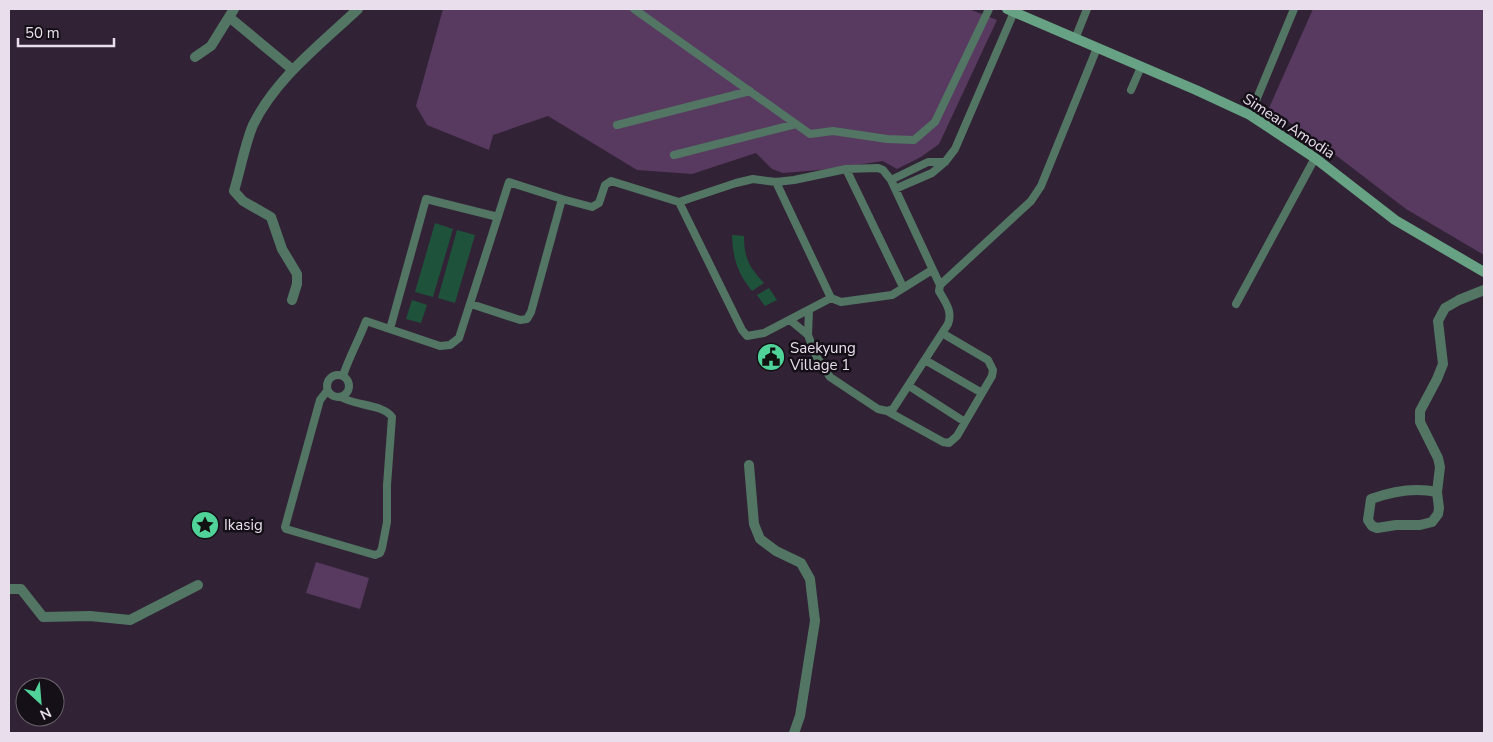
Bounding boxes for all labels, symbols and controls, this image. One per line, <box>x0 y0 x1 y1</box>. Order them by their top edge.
scale bar <box>18 15 114 47</box>
text: 50 m <box>25 23 60 43</box>
street label: Simean Amodia <box>1239 89 1339 163</box>
place label: Saekyung Village 1 <box>789 338 856 375</box>
public building icon: Saekyung Village 1 <box>756 342 786 372</box>
place icon: Ikasig <box>190 510 220 540</box>
place label: Ikasig <box>224 515 263 535</box>
north arrow <box>15 677 65 727</box>
text: N <box>37 702 54 724</box>

